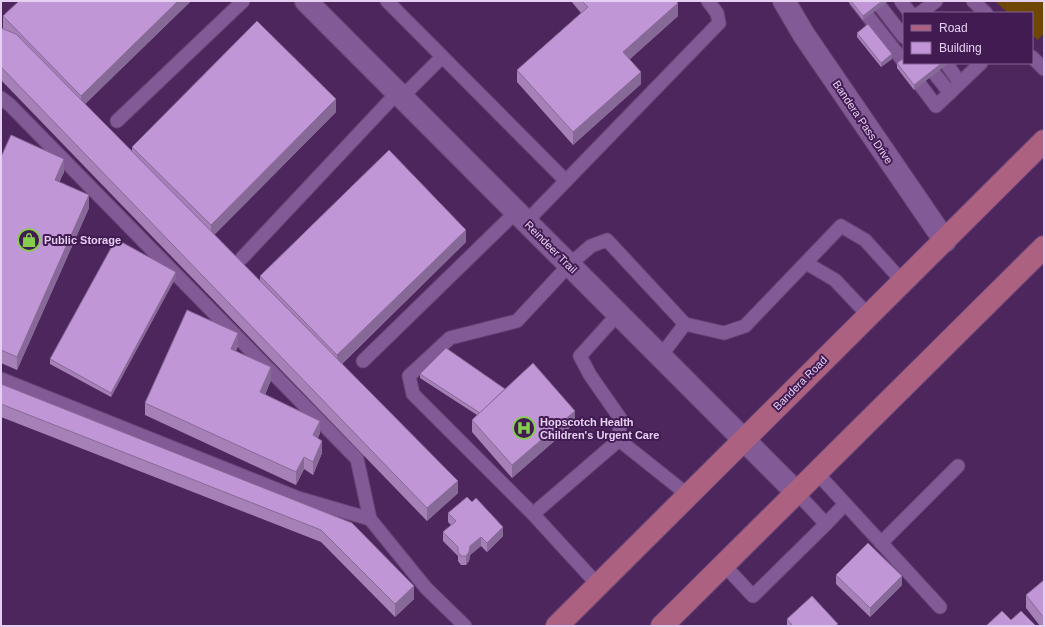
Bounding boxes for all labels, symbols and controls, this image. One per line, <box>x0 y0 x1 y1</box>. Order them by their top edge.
legend <box>903 12 1033 64</box>
text: Road <box>939 21 968 35</box>
text: Building <box>939 41 982 55</box>
street label: Bandera Pass Drive <box>831 78 895 166</box>
street label: Reindeer Trail <box>523 219 579 275</box>
shop icon: Public Storage <box>16 227 42 253</box>
place label: Public Storage <box>44 234 121 246</box>
street label: Bandera Road <box>771 354 829 412</box>
hospital icon: Hopscotch Health Children's Urgent Care <box>511 415 537 441</box>
place label: Hopscotch Health Children's Urgent Care <box>540 416 659 441</box>

